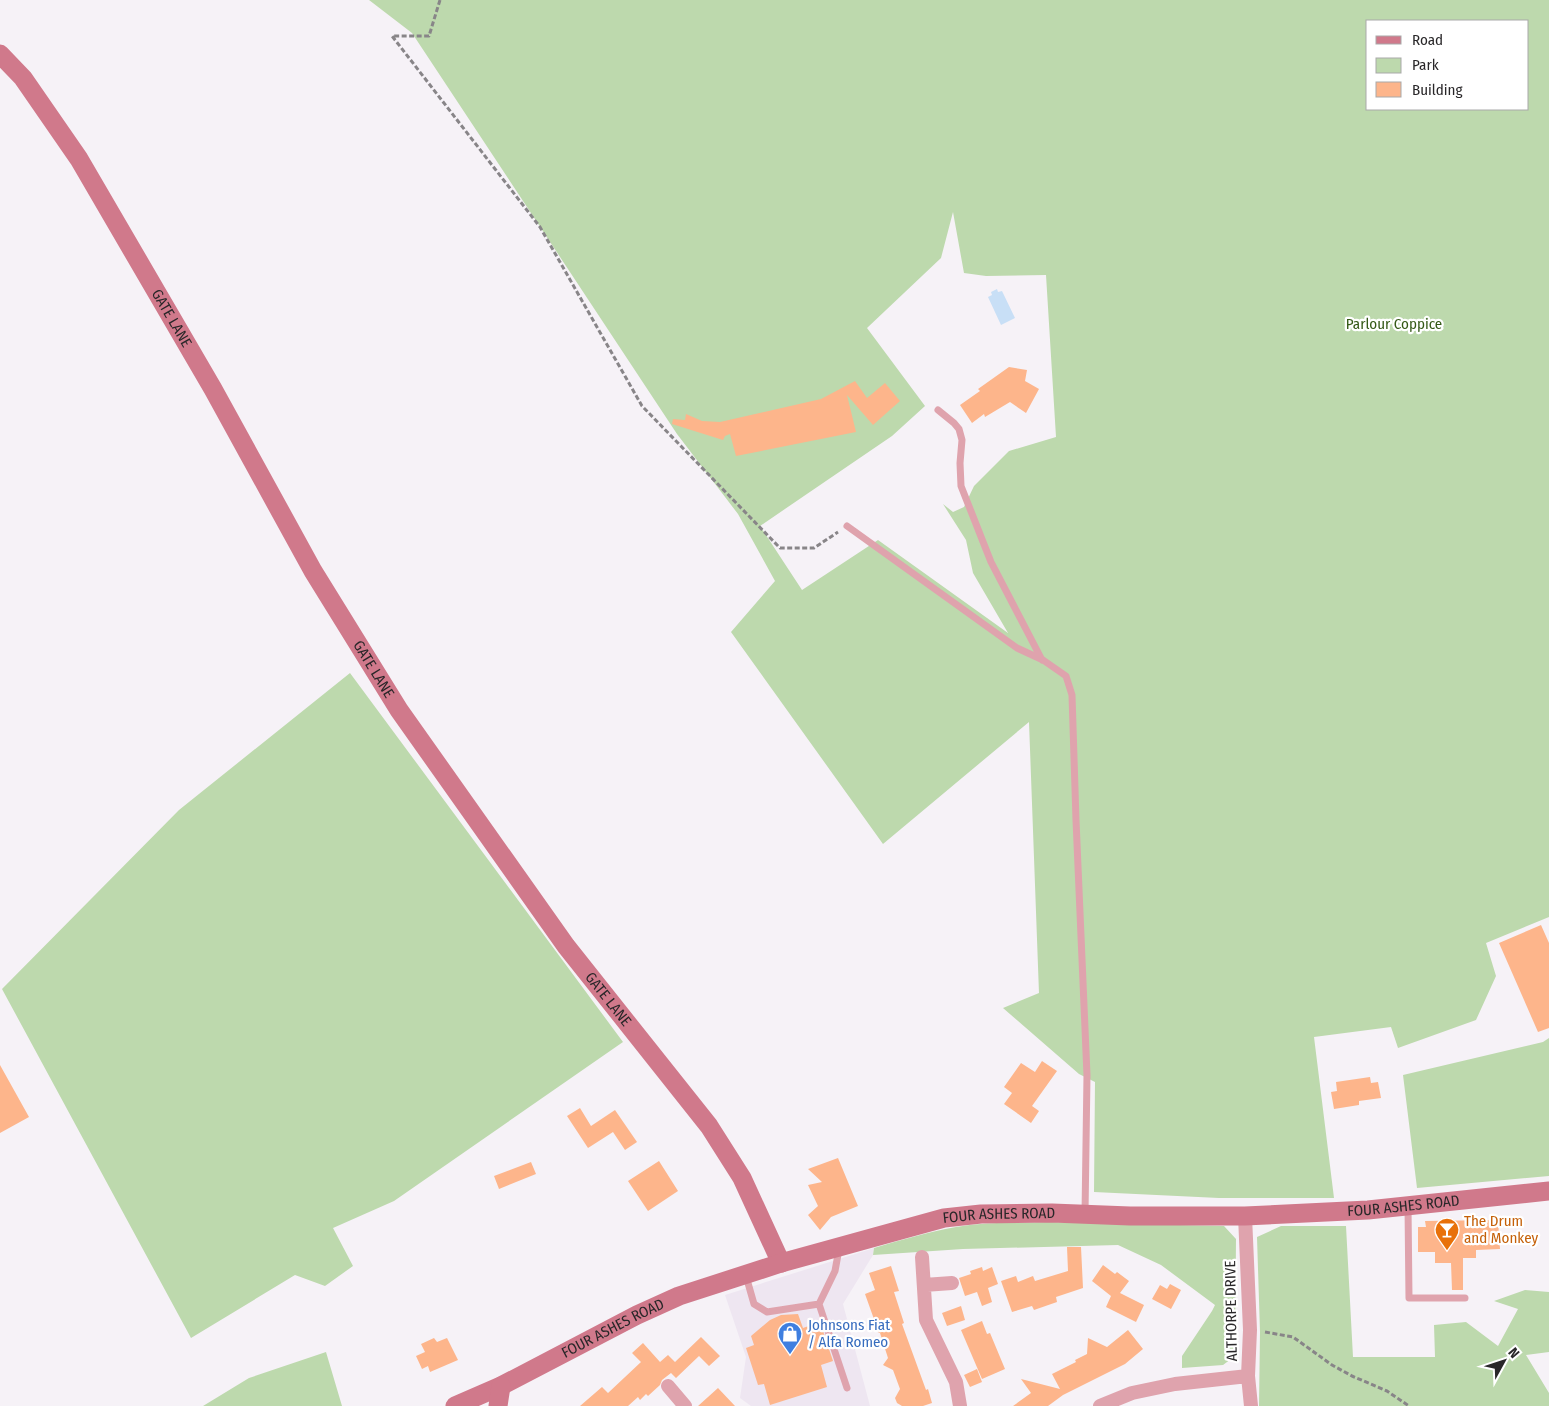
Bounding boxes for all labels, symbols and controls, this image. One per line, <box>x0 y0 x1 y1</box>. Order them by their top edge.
legend <box>1366 20 1529 110</box>
text: Road <box>1412 31 1443 49</box>
text: Park <box>1412 56 1439 74</box>
text: Building <box>1412 81 1463 99</box>
street label: GATE LANE <box>148 286 196 350</box>
park label: Parlour Coppice <box>1346 315 1442 333</box>
street label: GATE LANE <box>349 637 398 701</box>
street label: GATE LANE <box>581 968 635 1030</box>
street label: FOUR ASHES ROAD <box>1347 1191 1460 1220</box>
street label: FOUR ASHES ROAD <box>942 1204 1055 1227</box>
place label: The Drum and Monkey <box>1464 1212 1538 1247</box>
bar icon: The Drum and Monkey <box>1434 1217 1460 1251</box>
street label: ALTHORPE DRIVE <box>1221 1260 1241 1362</box>
street label: FOUR ASHES ROAD <box>559 1295 667 1362</box>
place label: Johnsons Fiat / Alfa Romeo <box>808 1316 890 1351</box>
shop icon: Johnsons Fiat / Alfa Romeo <box>777 1321 803 1355</box>
north arrow <box>1479 1336 1529 1386</box>
text: N <box>1504 1344 1523 1362</box>

